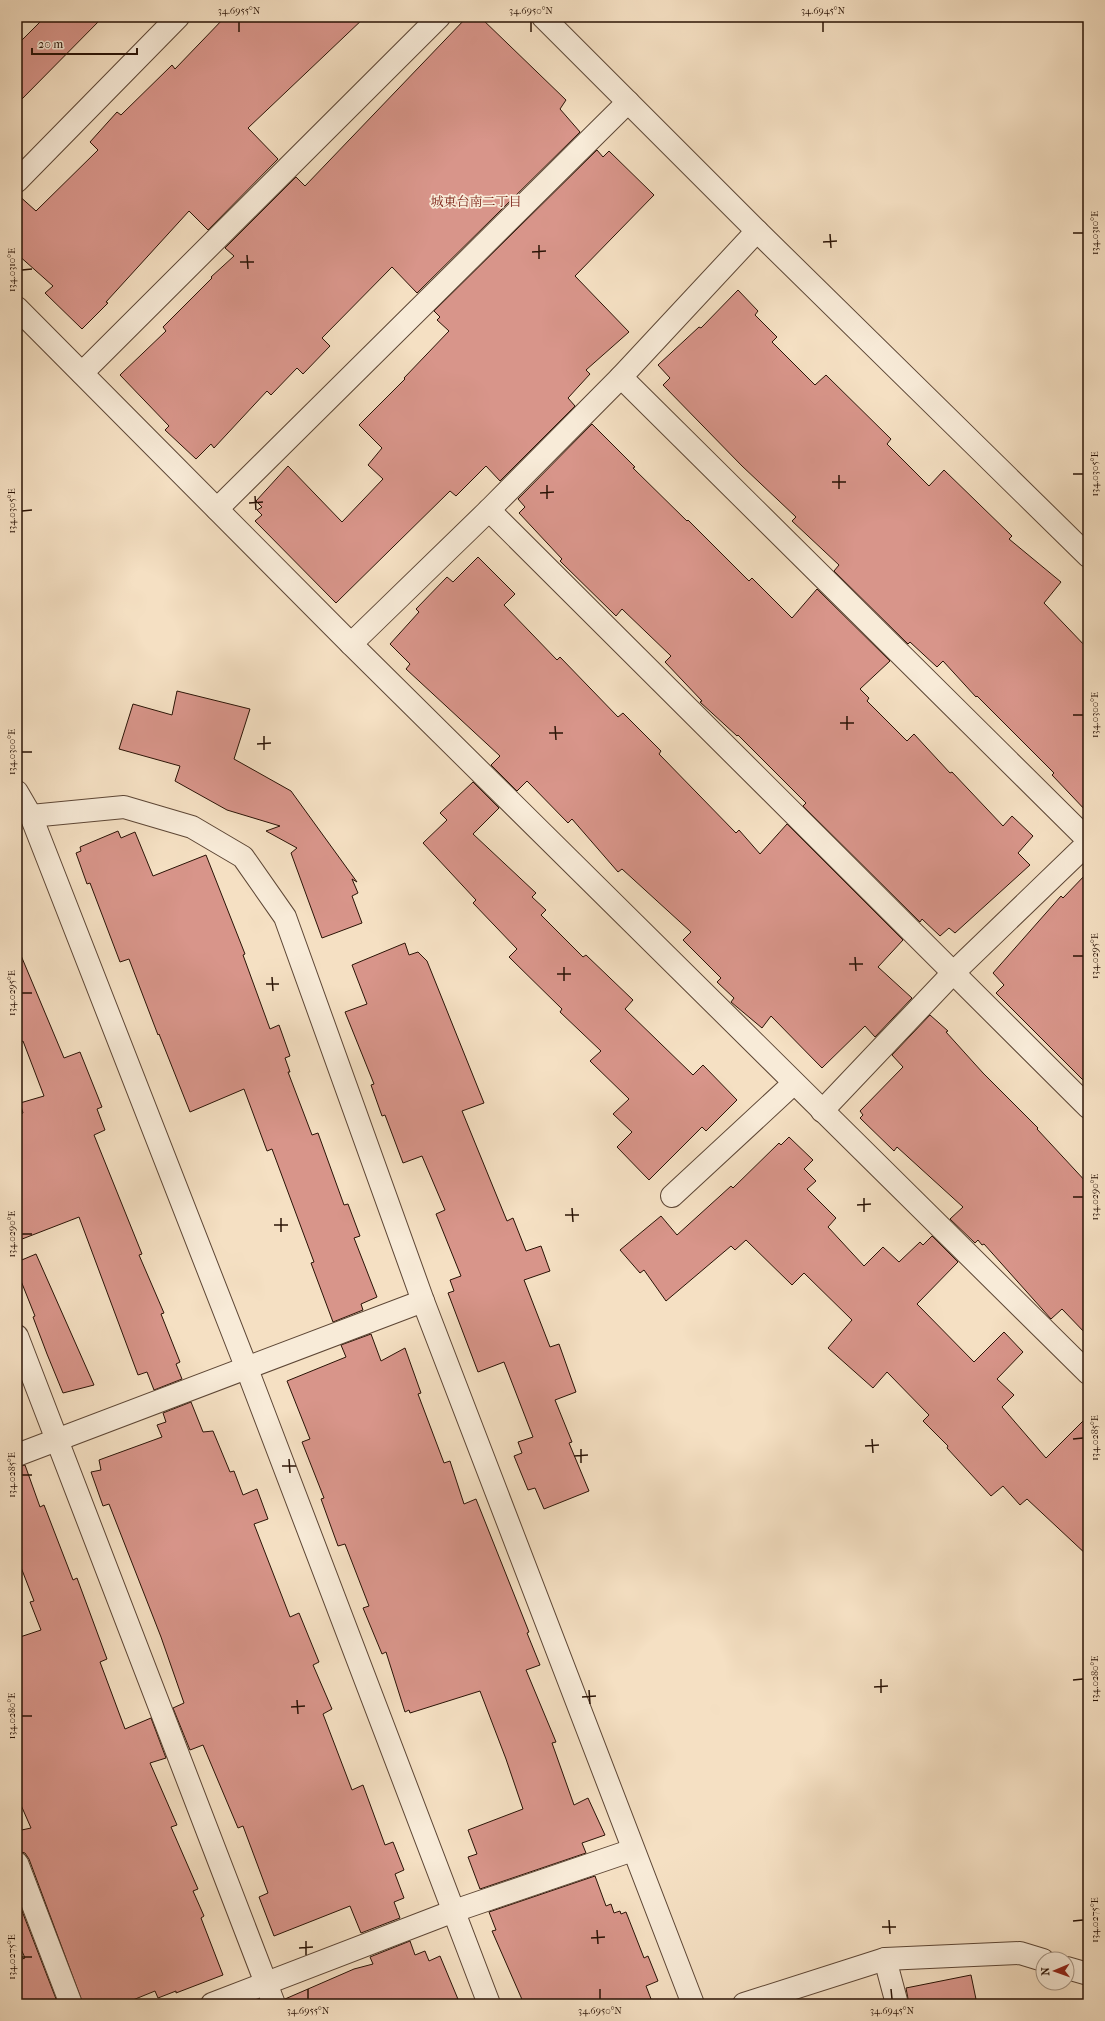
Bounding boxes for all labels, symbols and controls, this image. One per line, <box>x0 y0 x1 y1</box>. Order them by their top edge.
text: 34.6955°N <box>218 5 261 17</box>
text: 34.6950°N <box>509 5 553 17</box>
text: 34.6945°N <box>801 5 845 17</box>
scale bar <box>32 30 137 56</box>
text: 20 m <box>38 37 63 51</box>
district label: 城東台南二丁目 <box>430 194 522 209</box>
text: 134.0310°E <box>1089 211 1101 255</box>
text: 134.0310°E <box>6 248 18 292</box>
text: 134.0305°E <box>1089 452 1101 496</box>
text: 134.0305°E <box>6 489 18 533</box>
text: 134.0300°E <box>1089 692 1101 738</box>
text: 134.0300°E <box>6 729 18 775</box>
text: 134.0295°E <box>1089 933 1101 979</box>
text: 134.0295°E <box>6 970 18 1016</box>
text: 134.0290°E <box>1089 1174 1101 1220</box>
text: 134.0290°E <box>6 1211 18 1257</box>
text: 134.0285°E <box>1089 1415 1101 1461</box>
text: 134.0285°E <box>6 1452 18 1498</box>
text: 134.0280°E <box>1089 1656 1101 1702</box>
text: 134.0280°E <box>6 1693 18 1739</box>
text: 134.0275°E <box>1089 1897 1101 1943</box>
text: 134.0275°E <box>6 1934 18 1980</box>
north arrow <box>1035 1951 1075 1991</box>
text: N <box>1039 1966 1052 1976</box>
text: 34.6955°N <box>287 2005 330 2017</box>
text: 34.6950°N <box>578 2005 622 2017</box>
text: 34.6945°N <box>870 2005 914 2017</box>

